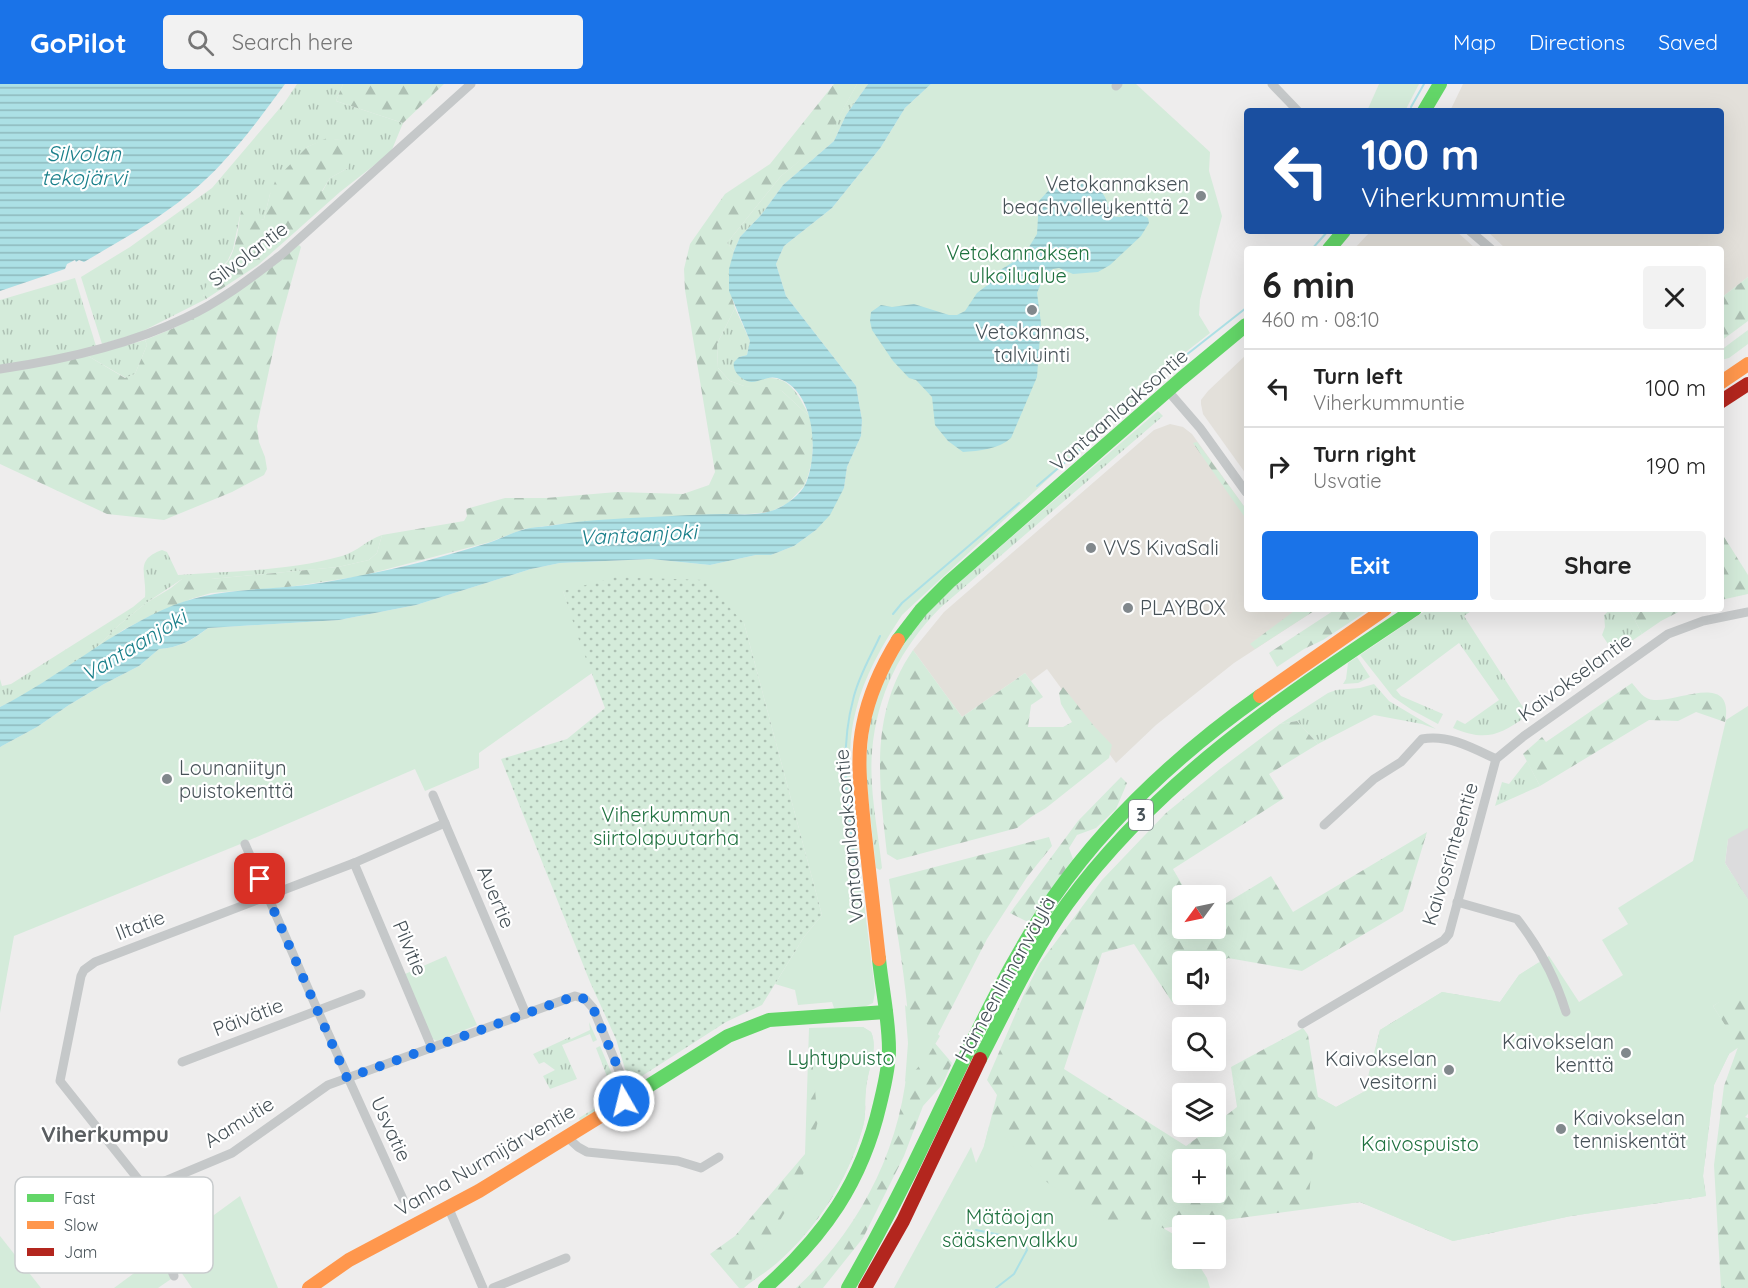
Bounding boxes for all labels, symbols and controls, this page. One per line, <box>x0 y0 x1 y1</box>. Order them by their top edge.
search box <box>163 15 583 69</box>
text: GoPilot <box>30 25 127 60</box>
icon: search <box>184 26 217 59</box>
text: Search here <box>232 28 353 56</box>
text: Map <box>1453 29 1496 55</box>
text: Directions <box>1529 29 1625 55</box>
text: Saved <box>1658 29 1718 55</box>
text: 100 m <box>1361 128 1479 181</box>
icon: left <box>1262 132 1340 210</box>
water label: Silvolan tekojärvi <box>41 140 129 190</box>
place label: Vetokannaksen beachvolleykenttä 2 <box>1002 171 1189 219</box>
text: Viherkummuntie <box>1361 180 1566 214</box>
marker: Vetokannaksen beachvolleykenttä 2 <box>1194 189 1208 203</box>
street label: Silvolantie <box>203 216 292 292</box>
park label: Vetokannaksen ulkoilualue <box>946 240 1090 288</box>
text: 6 min <box>1262 262 1355 307</box>
button: close <box>1643 266 1706 329</box>
marker: Vetokannas, talviuinti <box>1025 303 1039 317</box>
text: 460 m · 08:10 <box>1262 307 1379 332</box>
place label: Vetokannas, talviuinti <box>975 319 1089 367</box>
street label: Vantaanlaaksontie <box>1045 343 1193 476</box>
text: Turn left <box>1313 362 1403 390</box>
icon: left <box>1262 372 1295 405</box>
text: 100 m <box>1646 374 1706 402</box>
text: Viherkummuntie <box>1313 390 1465 415</box>
text: Turn right <box>1313 440 1417 468</box>
icon: right <box>1262 450 1295 483</box>
text: 190 m <box>1646 452 1706 480</box>
text: Usvatie <box>1313 468 1382 493</box>
water label: Vantaanjoki <box>579 518 700 550</box>
button: Exit <box>1262 531 1478 600</box>
button: Share <box>1490 531 1706 600</box>
place label: VVS KivaSali <box>1103 535 1219 560</box>
marker: VVS KivaSali <box>1084 541 1098 555</box>
place label: PLAYBOX <box>1140 595 1226 620</box>
marker: PLAYBOX <box>1121 601 1135 615</box>
water label: Vantaanjoki <box>76 602 193 687</box>
street label: Kaivokselantie <box>1513 627 1636 726</box>
street label: Vantaanlaaksontie <box>828 748 869 924</box>
place label: Lounaniityn puistokenttä <box>179 755 294 803</box>
marker: Lounaniityn puistokenttä <box>160 772 174 786</box>
street label: Kaivosrinteentie <box>1416 779 1483 929</box>
road number: 3 <box>1129 800 1153 830</box>
park label: Viherkummun siirtolapuutarha <box>593 802 739 850</box>
pin <box>234 853 285 904</box>
icon: arrive <box>243 862 276 895</box>
street label: Auertie <box>472 862 521 932</box>
north arrow <box>1172 885 1226 939</box>
map controls <box>1172 885 1226 1269</box>
street label: Hämeenlinnanväylä <box>949 892 1060 1066</box>
street label: Iltatie <box>112 904 168 945</box>
street label: Pilvitie <box>388 916 433 979</box>
button: sound <box>1172 951 1226 1005</box>
street label: Päivätie <box>209 992 286 1041</box>
button: search <box>1172 1017 1226 1071</box>
place label: Kaivokselan kenttä <box>1502 1029 1614 1077</box>
park label: Lyhtypuisto <box>788 1045 894 1070</box>
place label: Kaivokselan vesitorni <box>1325 1046 1437 1094</box>
marker: Kaivokselan kenttä <box>1619 1046 1633 1060</box>
marker: Kaivokselan vesitorni <box>1442 1063 1456 1077</box>
position arrow <box>592 1069 656 1133</box>
button: layers <box>1172 1083 1226 1137</box>
street label: Aamutie <box>199 1090 278 1153</box>
street label: Usvatie <box>366 1092 417 1165</box>
street label: Vanha Nurmijärventie <box>390 1098 579 1221</box>
place label: Kaivokselan tenniskentät <box>1573 1105 1687 1153</box>
district label: Viherkumpu <box>41 1120 169 1148</box>
marker: Kaivokselan tenniskentät <box>1554 1122 1568 1136</box>
park label: Kaivospuisto <box>1361 1131 1479 1156</box>
button: + <box>1172 1149 1226 1203</box>
legend <box>15 1177 213 1273</box>
text: Fast <box>64 1188 95 1208</box>
park label: Mätäojan sääskenvalkku <box>942 1204 1078 1252</box>
text: Slow <box>64 1215 98 1235</box>
button: − <box>1172 1215 1226 1269</box>
text: Jam <box>64 1242 97 1262</box>

